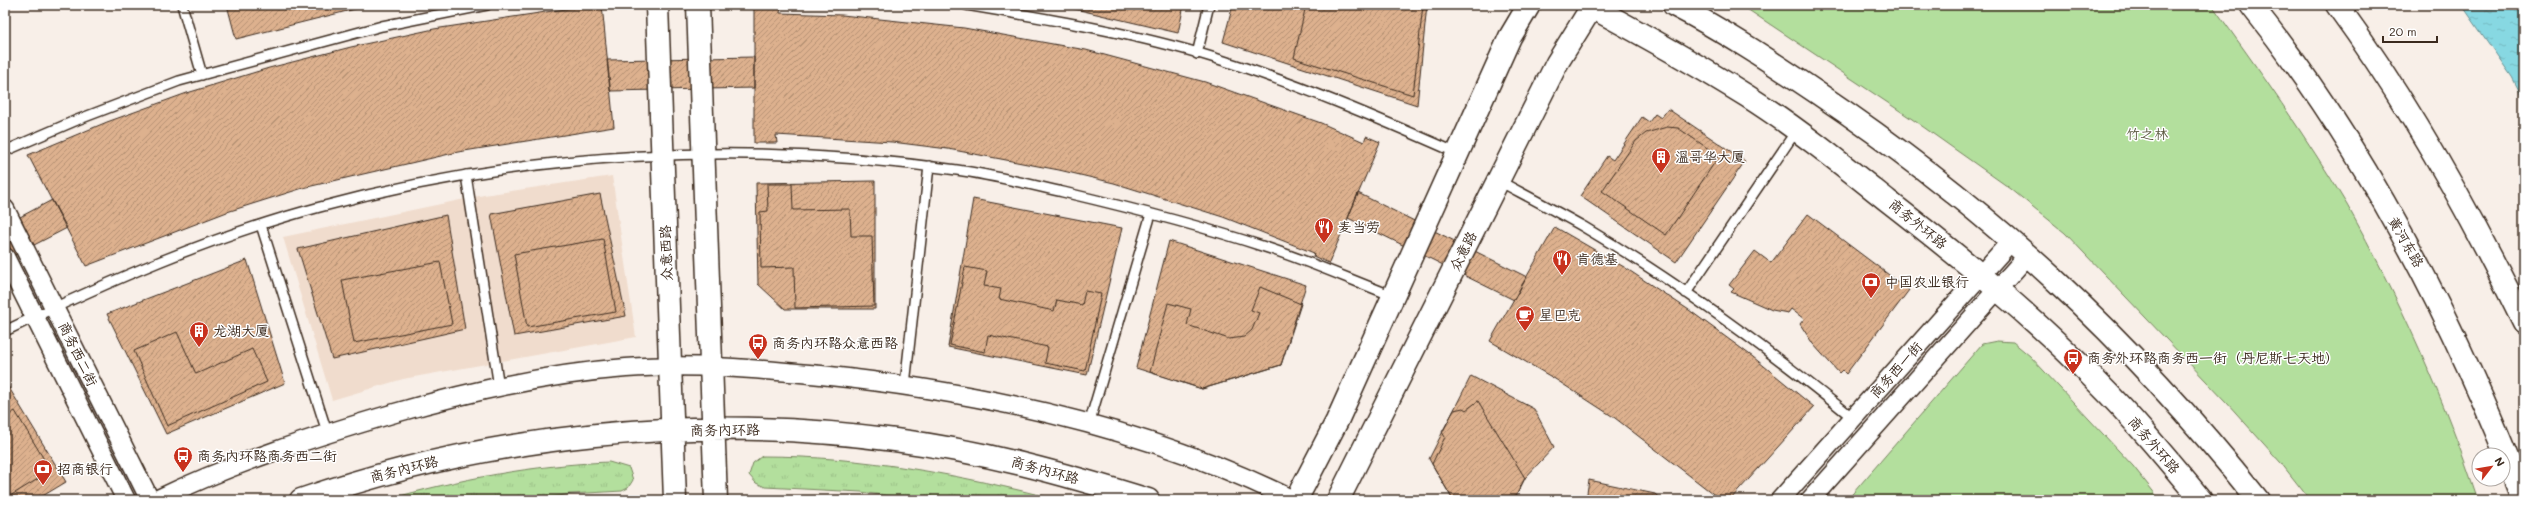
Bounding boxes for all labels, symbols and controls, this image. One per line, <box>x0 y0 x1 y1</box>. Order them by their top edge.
scale bar <box>2383 18 2437 44</box>
text: 20 m <box>2389 23 2417 39</box>
park label: 竹之林 <box>2126 124 2169 143</box>
building icon: 温哥华大厦 <box>1650 146 1672 174</box>
place label: 温哥华大厦 <box>1675 147 1745 166</box>
street label: 商务外环路 <box>1885 194 1951 253</box>
street label: 黄河东路 <box>2384 213 2429 271</box>
restaurant icon: 麦当劳 <box>1313 216 1335 244</box>
place label: 麦当劳 <box>1338 217 1380 236</box>
street label: 众意西路 <box>655 225 676 281</box>
street label: 众意路 <box>1445 228 1481 274</box>
restaurant icon: 肯德基 <box>1551 248 1573 276</box>
place label: 肯德基 <box>1576 249 1618 268</box>
bank icon: 中国农业银行 <box>1860 271 1882 299</box>
place label: 中国农业银行 <box>1885 272 1969 291</box>
cafe icon: 星巴克 <box>1514 304 1536 332</box>
place label: 星巴克 <box>1539 305 1581 324</box>
street label: 商务西二街 <box>55 318 102 389</box>
building icon: 龙湖大厦 <box>188 320 210 348</box>
place label: 龙湖大厦 <box>213 321 269 340</box>
bus stop icon: 商务内环路众意西路 <box>747 332 769 360</box>
place label: 商务内环路众意西路 <box>772 333 898 352</box>
street label: 商务西一街 <box>1865 337 1926 402</box>
bus stop icon: 商务外环路商务西一街（丹尼斯七天地） <box>2062 347 2084 375</box>
place label: 商务外环路商务西一街（丹尼斯七天地） <box>2087 348 2339 367</box>
street label: 商务外环路 <box>2124 412 2185 477</box>
street label: 商务内环路 <box>690 419 760 440</box>
bus stop icon: 商务内环路商务西二街 <box>172 445 194 473</box>
place label: 商务内环路商务西二街 <box>197 446 337 465</box>
north arrow <box>2471 447 2511 487</box>
street label: 商务内环路 <box>368 451 440 486</box>
street label: 商务内环路 <box>1009 451 1081 488</box>
text: N <box>2491 454 2509 469</box>
bank icon: 招商银行 <box>32 458 54 486</box>
place label: 招商银行 <box>57 459 113 478</box>

